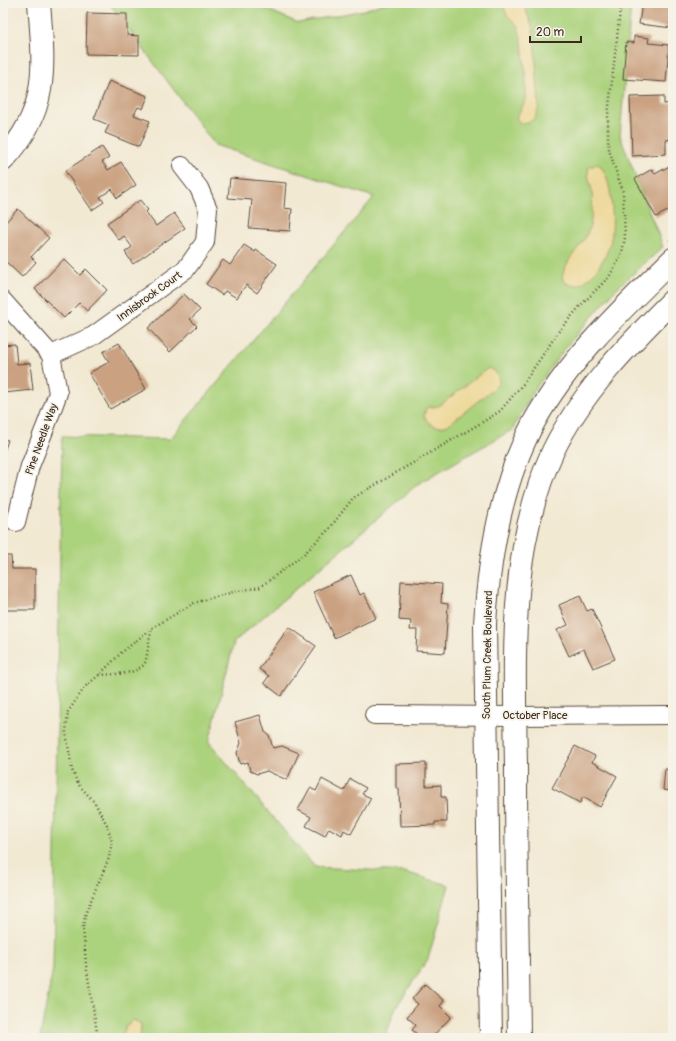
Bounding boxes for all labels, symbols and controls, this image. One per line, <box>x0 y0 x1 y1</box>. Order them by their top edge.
scale bar <box>530 18 581 44</box>
text: 20 m <box>536 25 565 40</box>
street label: Innisbrook Court <box>114 268 185 324</box>
street label: Pine Needle Way <box>22 401 61 477</box>
street label: South Plum Creek Boulevard <box>480 590 495 720</box>
street label: October Place <box>503 709 568 722</box>

